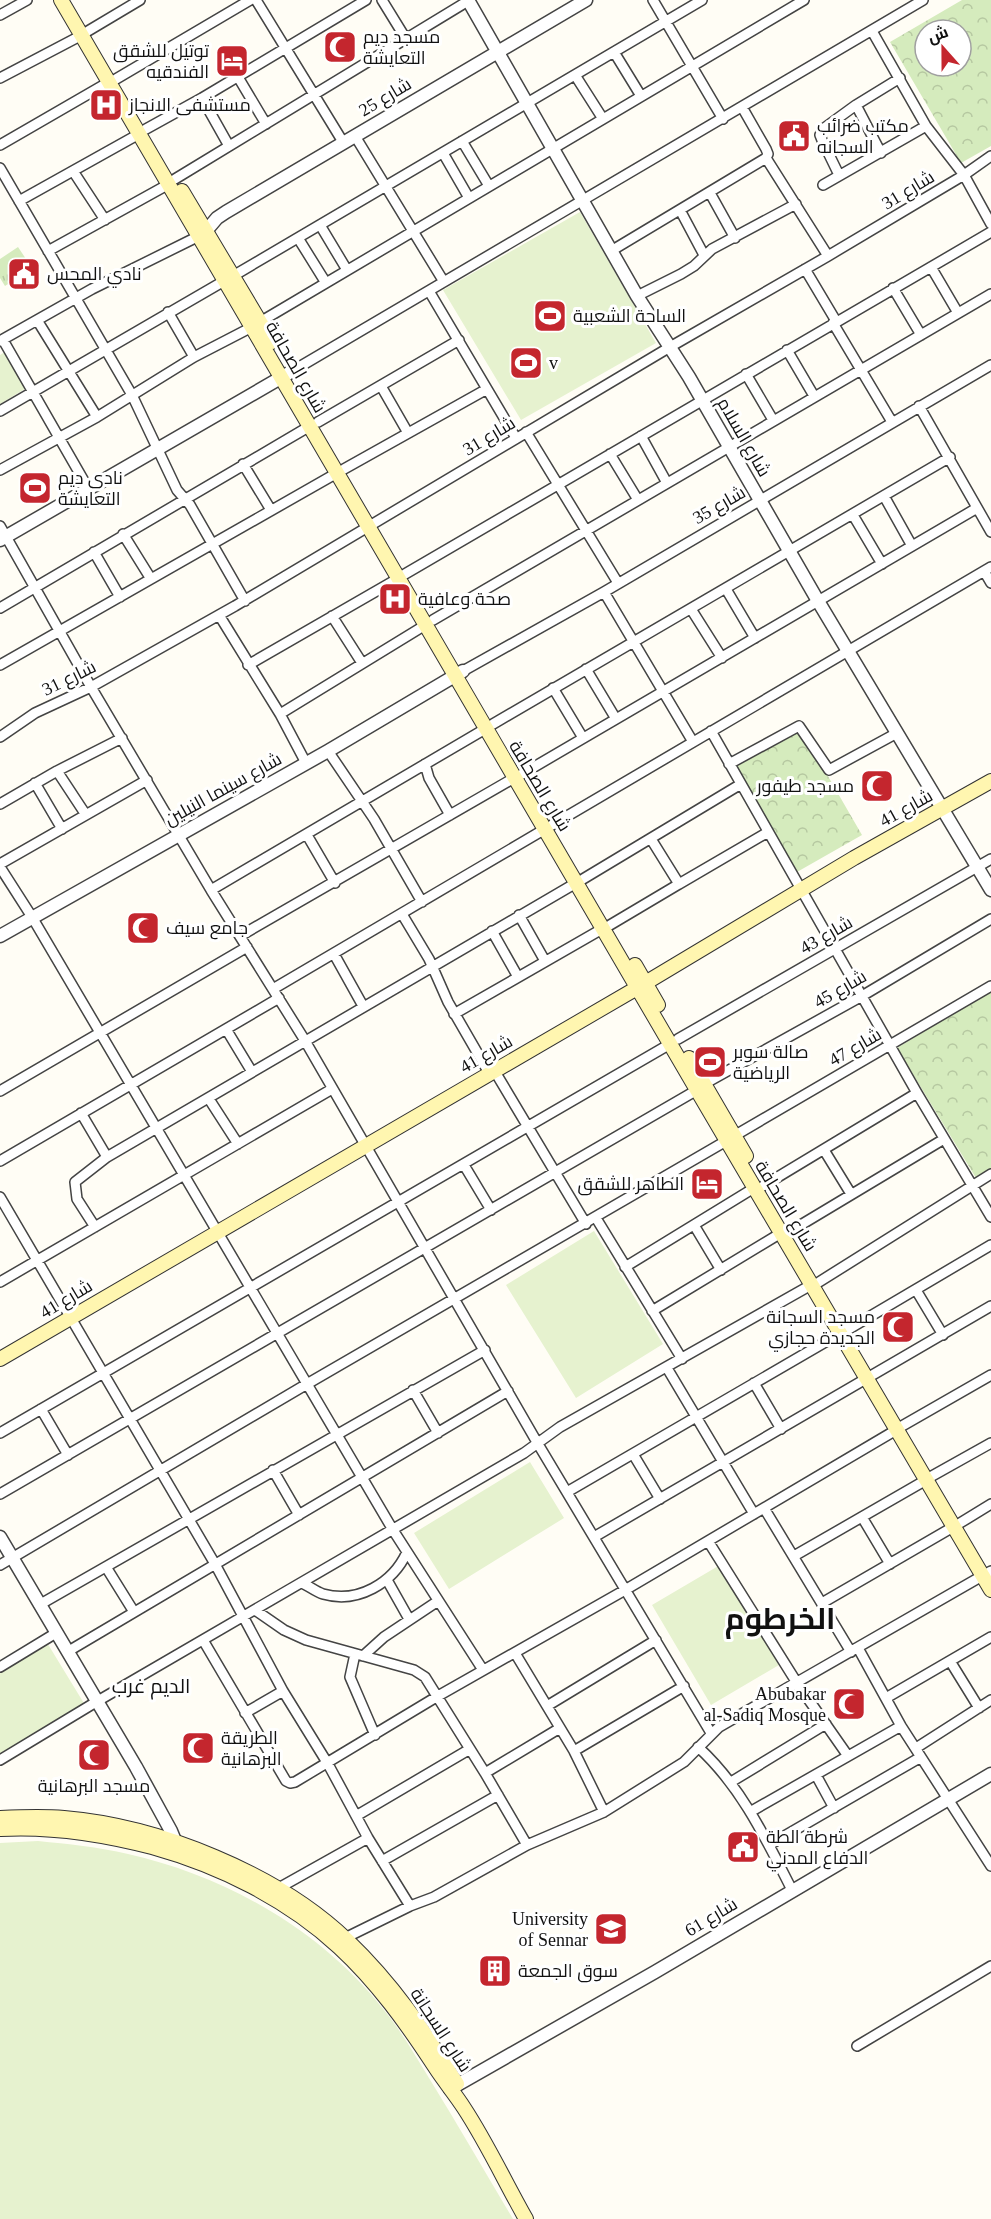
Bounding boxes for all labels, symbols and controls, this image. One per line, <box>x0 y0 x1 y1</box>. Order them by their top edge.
north arrow <box>913 18 973 78</box>
text: ش <box>925 23 951 47</box>
place label: مسجد ديم التعايشة <box>363 27 440 68</box>
mosque icon: مسجد ديم التعايشة <box>322 29 358 65</box>
place label: توتيل للشقق الفندقيه <box>113 41 209 82</box>
hotel icon: توتيل للشقق الفندقيه <box>214 43 250 79</box>
street label: شارع 25 <box>355 74 416 122</box>
hospital icon: مستشفى الانجاز <box>88 87 124 123</box>
place label: مستشفى الانجاز <box>128 95 251 116</box>
place label: مكتب ضرائب السجانه <box>817 116 909 157</box>
public building icon: مكتب ضرائب السجانه <box>776 118 812 154</box>
street label: شارع 31 <box>878 167 939 215</box>
public building icon: نادي المحس <box>6 256 42 292</box>
place label: نادي المحس <box>47 264 142 288</box>
sports icon: الساحة الشعبية <box>532 298 568 334</box>
place label: الساحة الشعبية <box>573 306 686 326</box>
street label: شارع الصحافة <box>260 318 330 417</box>
sports icon: v <box>508 345 544 381</box>
place label: v <box>549 353 558 373</box>
street label: شارع السلام <box>712 394 775 481</box>
street label: شارع 31 <box>459 413 520 461</box>
place label: نادى ديم التعايشة <box>58 468 123 509</box>
sports icon: نادى ديم التعايشة <box>17 470 53 506</box>
street label: شارع 35 <box>689 482 750 530</box>
hospital icon: صحة وعافية <box>377 581 413 617</box>
place label: صحة وعافية <box>418 589 511 610</box>
street label: شارع 31 <box>39 656 100 701</box>
street label: شارع الصحافة <box>503 737 575 836</box>
street label: شارع سينما النيلين <box>161 749 286 831</box>
mosque icon: مسجد طيفور <box>859 768 895 804</box>
place label: مسجد طيفور <box>756 776 854 797</box>
street label: شارع 41 <box>876 785 937 832</box>
mosque icon: جامع سيف <box>125 910 161 946</box>
street label: شارع 43 <box>796 912 857 960</box>
place label: جامع سيف <box>166 918 248 940</box>
street label: شارع 45 <box>810 966 871 1014</box>
street label: شارع 47 <box>825 1024 886 1072</box>
street label: شارع 41 <box>456 1031 517 1079</box>
place label: صالة سوبر الرياضية <box>732 1042 808 1084</box>
sports icon: صالة سوبر الرياضية <box>692 1044 728 1080</box>
street label: شارع الصحافة <box>749 1157 821 1256</box>
hotel icon: الطاهر للشقق <box>689 1166 725 1202</box>
place label: الطاهر للشقق <box>578 1174 684 1196</box>
street label: شارع 41 <box>36 1276 97 1324</box>
place label: مسجد السجانة الجديدة حجازي <box>766 1307 875 1352</box>
mosque icon: مسجد السجانة الجديدة حجازي <box>880 1309 916 1345</box>
district label: الخرطوم <box>725 1602 835 1639</box>
district label: الديم غرب <box>112 1675 190 1700</box>
place label: Abubakar al-Sadiq Mosque <box>704 1684 826 1725</box>
mosque icon: Abubakar al-Sadiq Mosque <box>831 1686 867 1722</box>
place label: الطريقة البرهانية <box>221 1728 282 1770</box>
mosque icon: الطريقة البرهانية <box>180 1730 216 1766</box>
mosque icon: مسجد البرهانية <box>76 1737 112 1773</box>
place label: مسجد البرهانية <box>38 1776 150 1797</box>
place label: شرطة الطة الدفاع المدني <box>766 1827 868 1872</box>
public building icon: شرطة الطة الدفاع المدني <box>725 1829 761 1865</box>
street label: شارع 61 <box>681 1894 742 1942</box>
place label: University of Sennar <box>512 1909 588 1950</box>
school or university icon: University of Sennar <box>593 1911 629 1947</box>
building icon: سوق الجمعة <box>477 1953 513 1989</box>
place label: سوق الجمعة <box>518 1961 618 1983</box>
street label: شارع السجانة <box>405 1984 476 2077</box>

